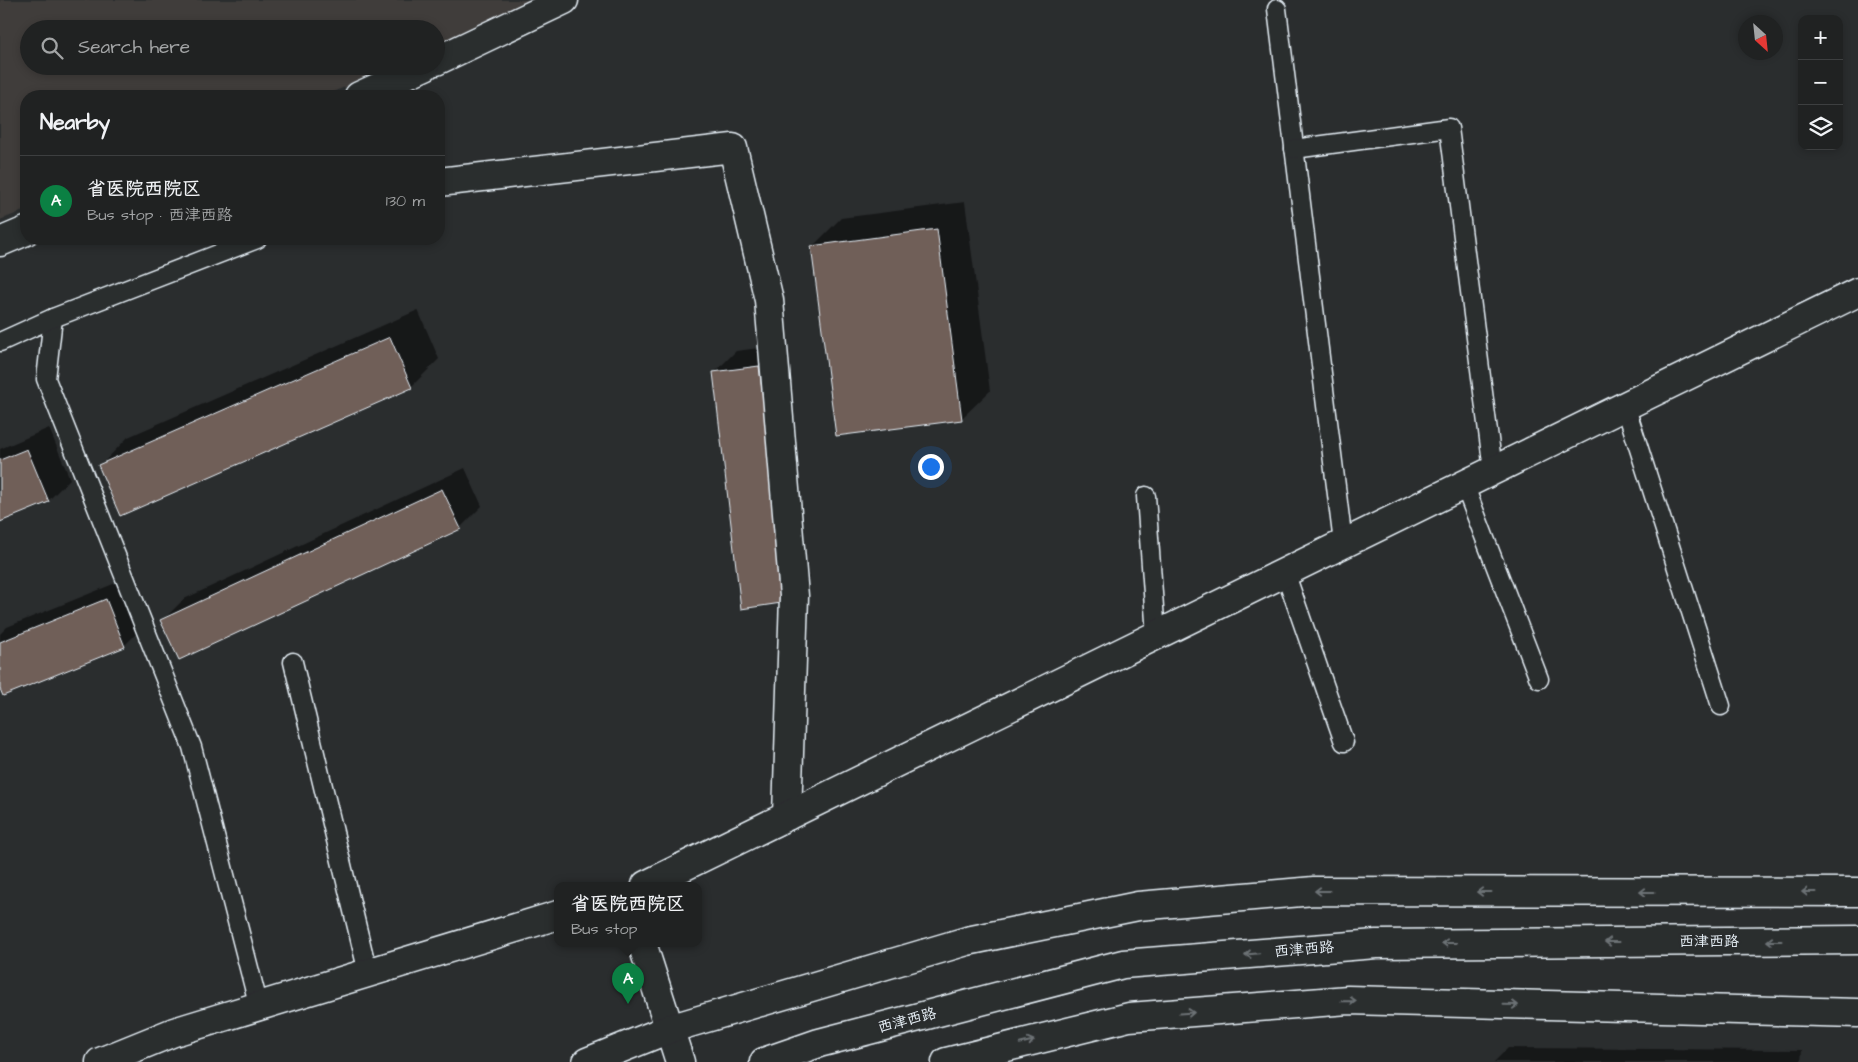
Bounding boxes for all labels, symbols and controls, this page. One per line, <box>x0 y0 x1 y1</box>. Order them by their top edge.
north arrow <box>1738 15 1783 60</box>
map controls <box>1798 15 1843 150</box>
button: + <box>1798 15 1843 60</box>
search box <box>20 20 445 75</box>
icon: search <box>38 34 66 62</box>
text: Search here <box>78 34 190 61</box>
button: − <box>1798 60 1843 105</box>
button: layers <box>1798 105 1843 150</box>
text: Nearby <box>40 108 110 137</box>
text: 省医院西院区 <box>87 176 201 203</box>
text: A <box>51 190 61 212</box>
text: 130 m <box>386 190 425 212</box>
text: Bus stop · 西津西路 <box>87 204 232 226</box>
your location <box>918 454 944 480</box>
popup <box>554 882 702 947</box>
one-way arrow <box>1314 886 1330 896</box>
one-way arrow <box>1477 887 1493 897</box>
one-way arrow <box>1639 887 1656 897</box>
one-way arrow <box>1802 887 1818 897</box>
text: 省医院西院区 <box>571 891 685 918</box>
text: Bus stop <box>571 918 637 940</box>
street label: 西津西路 <box>1679 931 1739 952</box>
street label: 西津西路 <box>1273 936 1335 963</box>
one-way arrow <box>1767 936 1783 946</box>
one-way arrow <box>1604 937 1620 947</box>
one-way arrow <box>1442 938 1458 948</box>
one-way arrow <box>1244 949 1260 958</box>
pin: A <box>612 963 644 1004</box>
one-way arrow <box>1340 996 1357 1006</box>
one-way arrow <box>1503 1000 1519 1009</box>
street label: 西津西路 <box>875 1003 939 1038</box>
one-way arrow <box>1178 1008 1194 1018</box>
one-way arrow <box>1019 1037 1035 1046</box>

